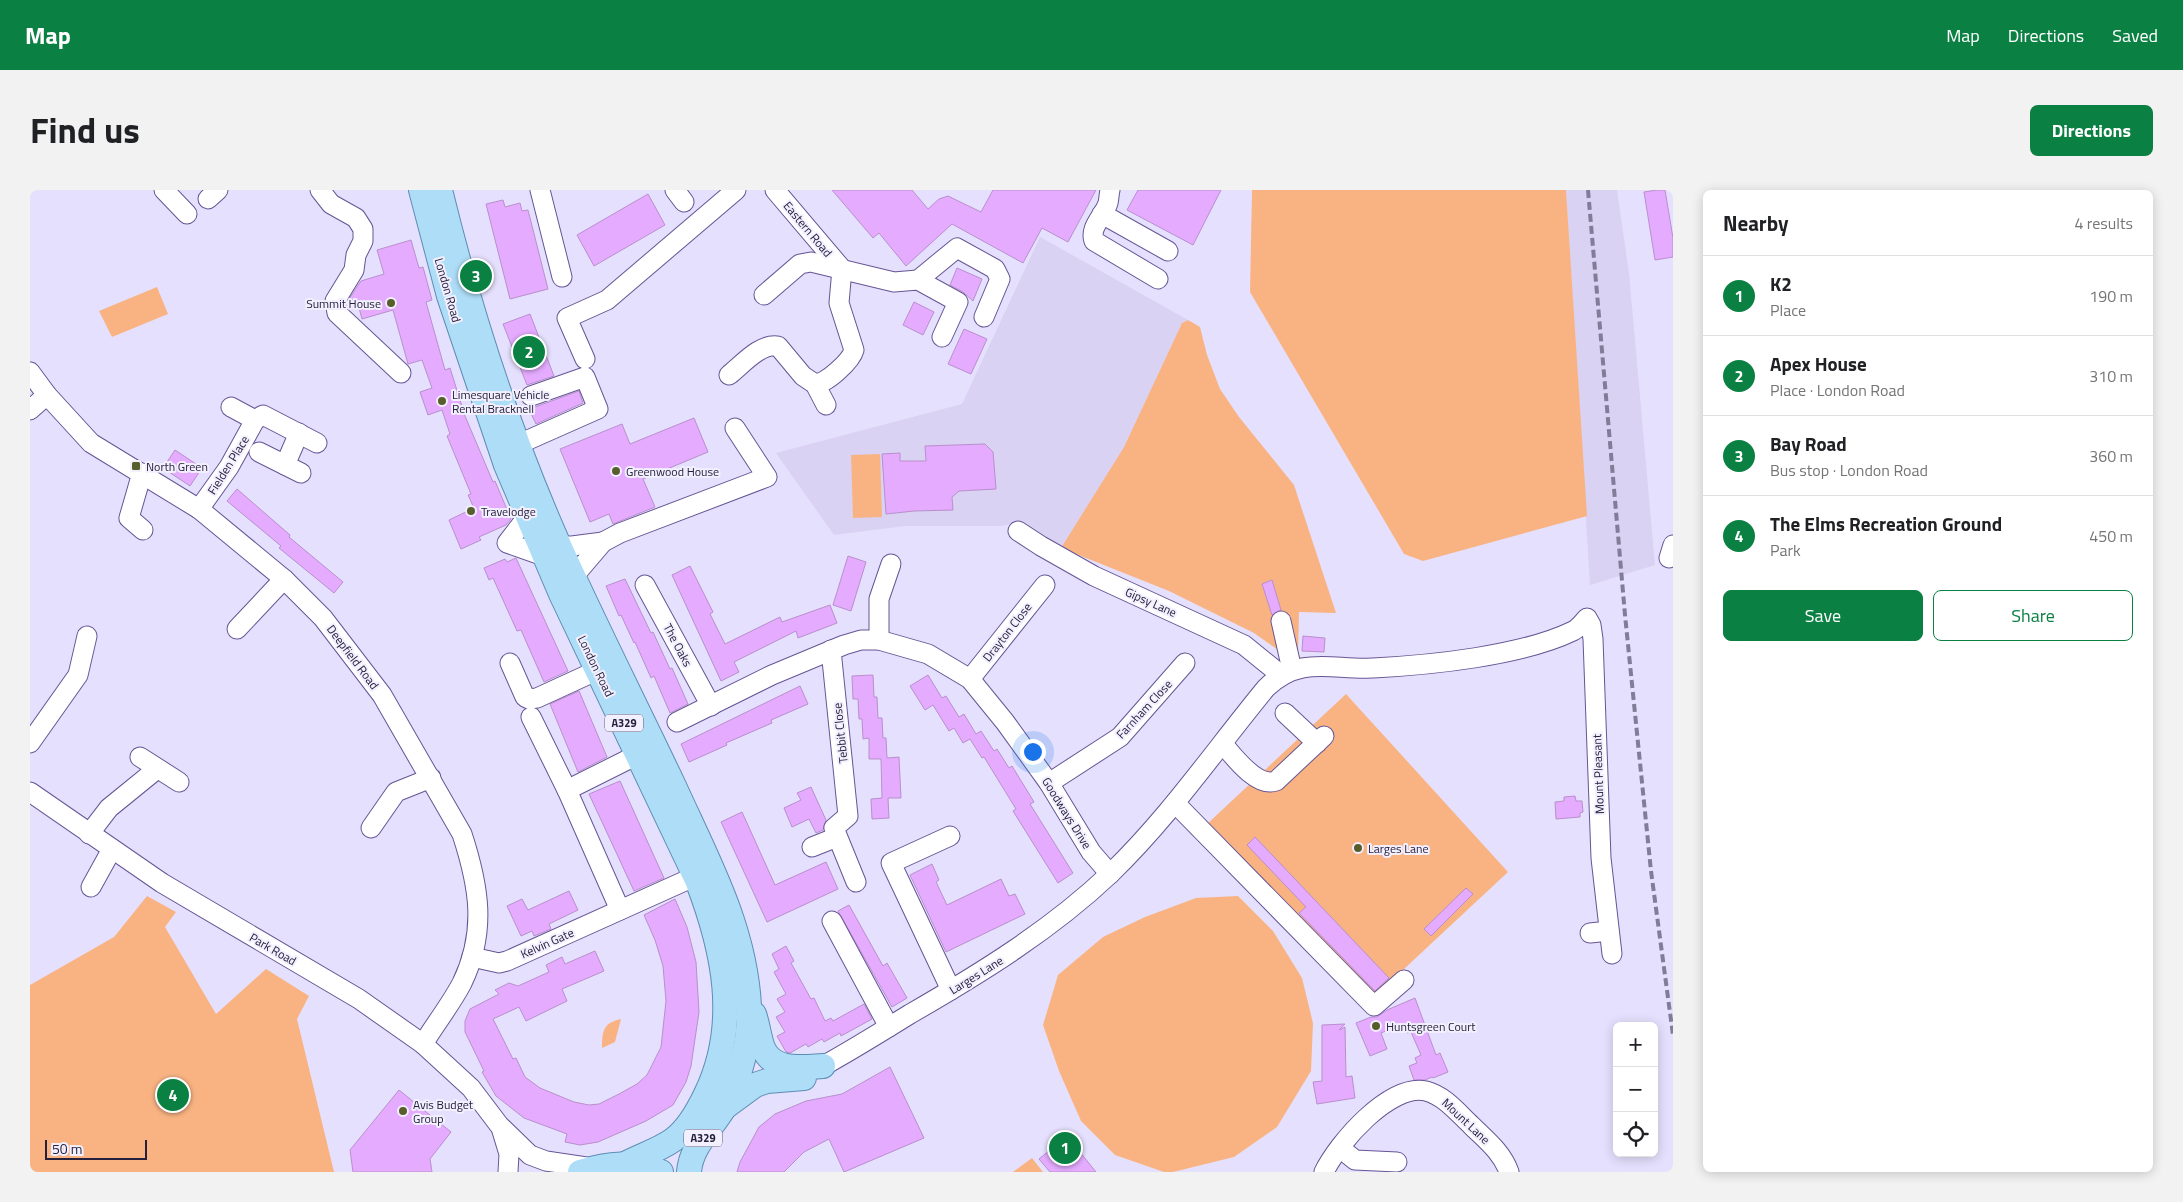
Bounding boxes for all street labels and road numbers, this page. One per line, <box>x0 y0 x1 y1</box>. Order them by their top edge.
street label: Eastern Road <box>779 197 837 261</box>
street label: London Road <box>430 256 466 324</box>
street label: Fielden Place <box>202 432 254 498</box>
street label: Gipsy Lane <box>1122 582 1180 622</box>
street label: Drayton Close <box>978 598 1036 666</box>
street label: The Oaks <box>659 620 698 670</box>
street label: Deepfield Road <box>322 621 384 693</box>
street label: London Road <box>573 632 619 700</box>
street label: Farnham Close <box>1111 675 1177 743</box>
street label: Tebbit Close <box>827 702 853 764</box>
road number: A329 <box>605 714 643 732</box>
street label: Mount Pleasant <box>1587 733 1609 814</box>
street label: Goodways Drive <box>1037 773 1097 853</box>
street label: Kelvin Gate <box>517 923 577 963</box>
street label: Park Road <box>246 928 300 970</box>
street label: Larges Lane <box>945 951 1007 999</box>
street label: Mount Lane <box>1437 1094 1495 1148</box>
road number: A329 <box>684 1130 722 1146</box>

